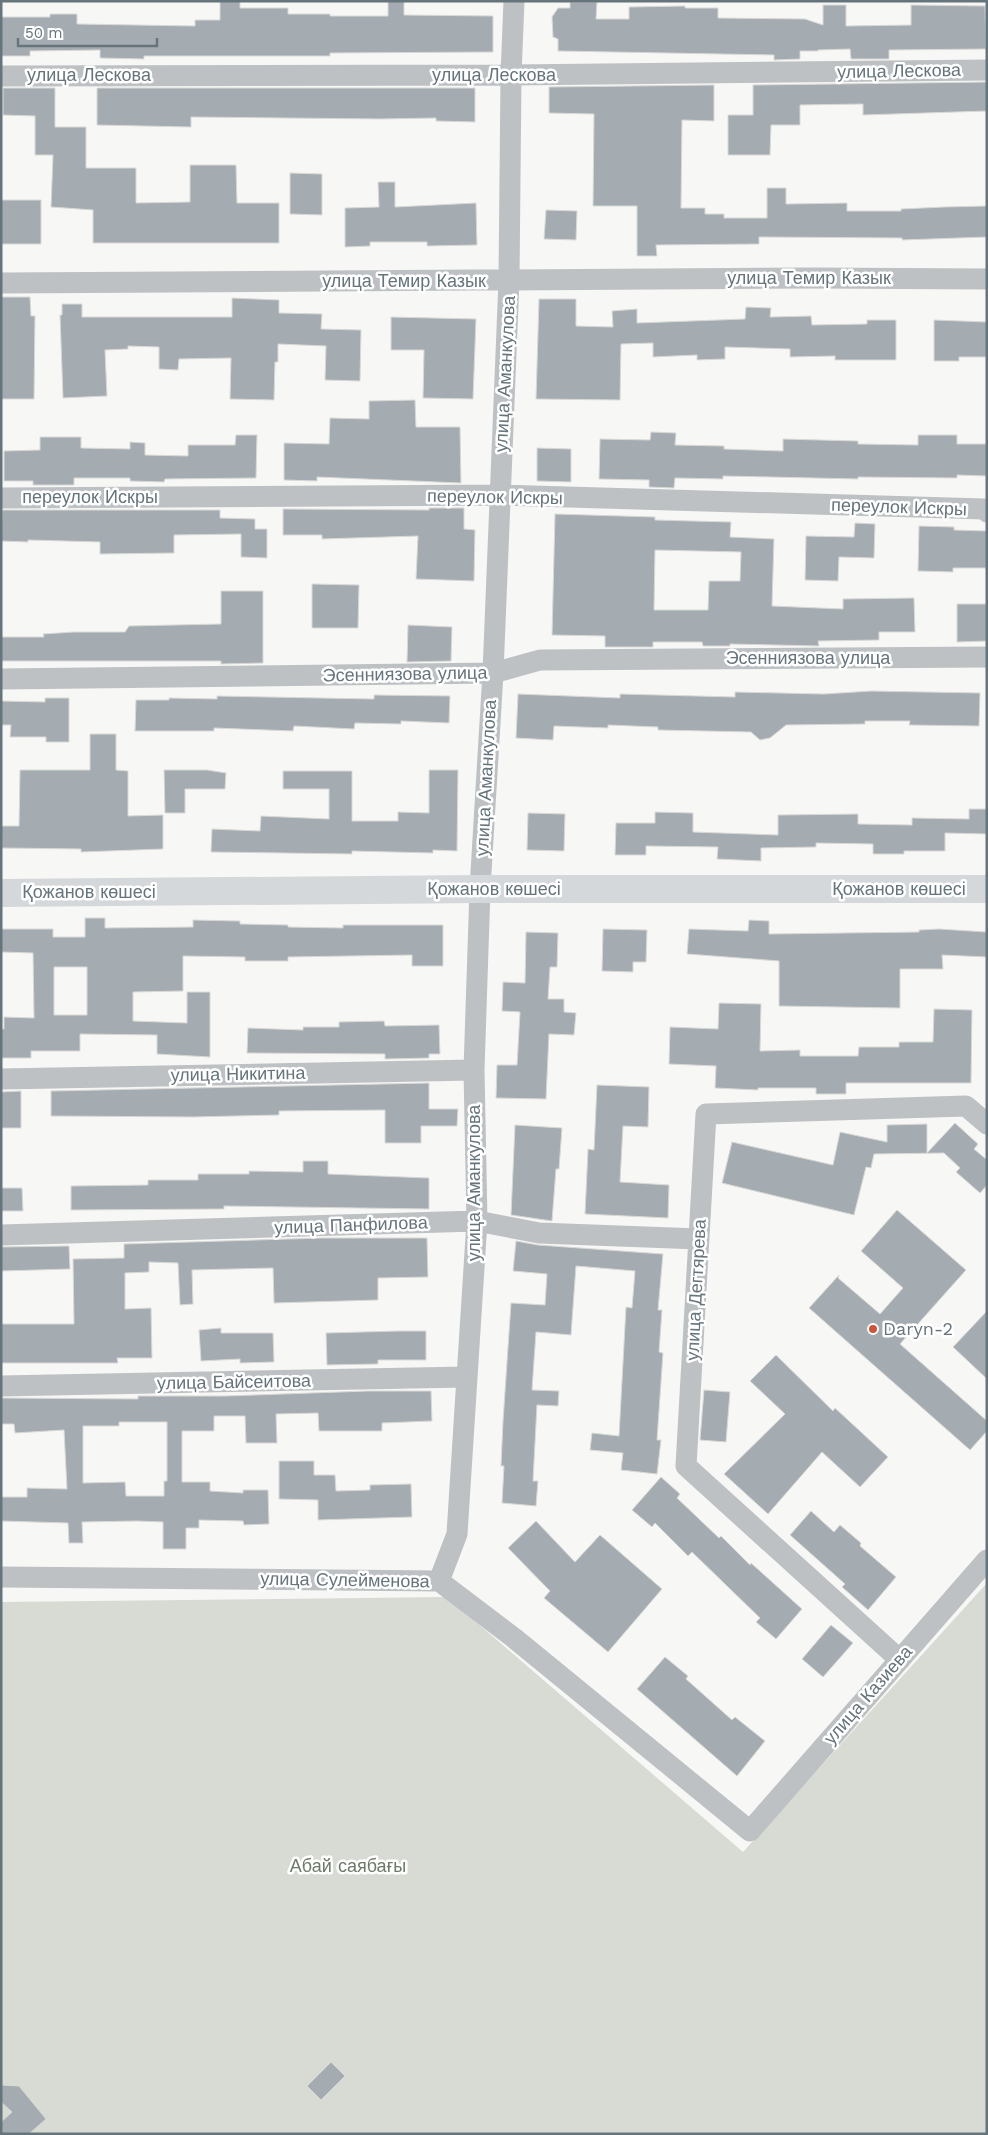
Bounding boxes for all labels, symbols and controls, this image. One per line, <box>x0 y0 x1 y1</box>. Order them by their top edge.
scale bar <box>18 15 156 47</box>
text: 50 m <box>25 24 62 42</box>
street label: улица Лескова <box>837 59 962 82</box>
street label: улица Лескова <box>27 64 152 85</box>
street label: улица Лескова <box>432 64 557 85</box>
street label: улица Темир Казык <box>727 267 891 288</box>
street label: улица Темир Казык <box>322 270 486 291</box>
street label: улица Аманкулова <box>490 294 519 453</box>
street label: переулок Искры <box>427 485 563 508</box>
street label: переулок Искры <box>22 486 158 507</box>
street label: переулок Искры <box>831 494 967 519</box>
street label: Эсенниязова улица <box>726 647 891 668</box>
street label: Эсенниязова улица <box>322 662 488 685</box>
street label: улица Аманкулова <box>471 698 500 857</box>
street label: Қожанов көшесі <box>427 878 561 899</box>
street label: Қожанов көшесі <box>832 878 966 899</box>
street label: Қожанов көшесі <box>22 881 156 902</box>
street label: улица Никитина <box>170 1062 307 1085</box>
street label: улица Аманкулова <box>463 1104 484 1261</box>
street label: улица Панфилова <box>274 1211 429 1238</box>
street label: улица Дегтярева <box>681 1218 710 1361</box>
place label: Daryn-2 <box>883 1318 953 1339</box>
marker: Daryn-2 <box>867 1323 879 1335</box>
street label: улица Байсеитова <box>157 1370 312 1393</box>
street label: улица Сулейменова <box>260 1568 431 1591</box>
street label: улица Казиева <box>819 1640 917 1748</box>
park label: Абай саябағы <box>290 1855 406 1876</box>

